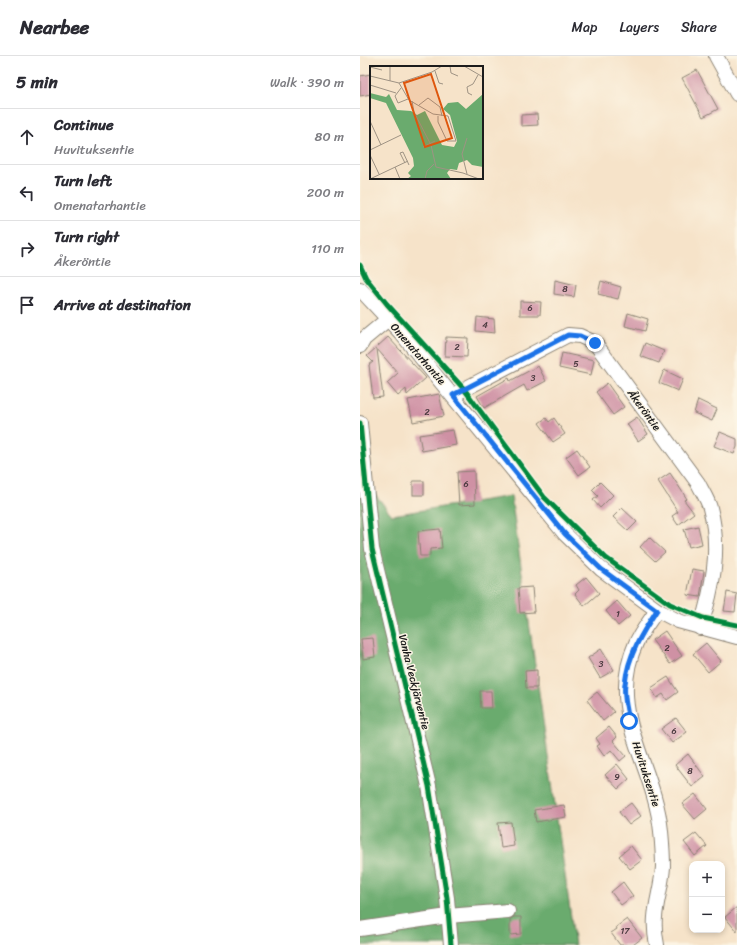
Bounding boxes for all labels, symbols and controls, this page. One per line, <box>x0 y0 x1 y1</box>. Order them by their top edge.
text: Nearbee <box>20 11 89 44</box>
text: Map <box>572 15 597 40</box>
text: Layers <box>619 15 659 40</box>
text: Share <box>681 15 717 40</box>
inset map <box>370 66 483 179</box>
text: 5 min <box>16 67 58 97</box>
text: Walk · 390 m <box>270 71 344 94</box>
text: Continue <box>54 112 114 138</box>
text: 80 m <box>315 125 344 148</box>
icon: ahead <box>16 126 38 148</box>
text: Huvituksentie <box>54 138 134 161</box>
text: Turn left <box>54 168 112 194</box>
text: 200 m <box>307 181 344 204</box>
icon: left <box>16 182 38 204</box>
text: Omenatarhantie <box>54 194 146 217</box>
text: Turn right <box>54 224 119 250</box>
text: 110 m <box>311 237 344 260</box>
icon: right <box>16 238 38 260</box>
text: Åkeröntie <box>54 250 111 273</box>
house number: 8 <box>562 281 568 297</box>
text: Arrive at destination <box>54 292 191 318</box>
icon: arrive <box>16 294 38 316</box>
house number: 6 <box>527 300 533 316</box>
house number: 4 <box>482 317 488 333</box>
street label: Omenatarhantie <box>385 318 451 390</box>
route end <box>586 334 604 352</box>
house number: 2 <box>454 339 460 355</box>
house number: 5 <box>573 356 579 372</box>
house number: 3 <box>531 370 536 386</box>
street label: Åkeröntie <box>622 384 666 436</box>
house number: 2 <box>424 404 430 420</box>
house number: 6 <box>463 476 469 492</box>
house number: 1 <box>616 606 620 622</box>
street label: Vanha Veckjärventie <box>393 632 435 732</box>
house number: 2 <box>664 640 670 656</box>
house number: 3 <box>599 656 604 672</box>
route start <box>620 712 638 730</box>
house number: 6 <box>671 723 677 739</box>
street label: Huvituksentie <box>626 739 666 810</box>
house number: 8 <box>687 763 693 779</box>
house number: 9 <box>614 769 620 785</box>
map controls <box>689 861 725 933</box>
button: + <box>689 861 725 897</box>
button: − <box>689 897 725 933</box>
house number: 17 <box>620 923 630 939</box>

